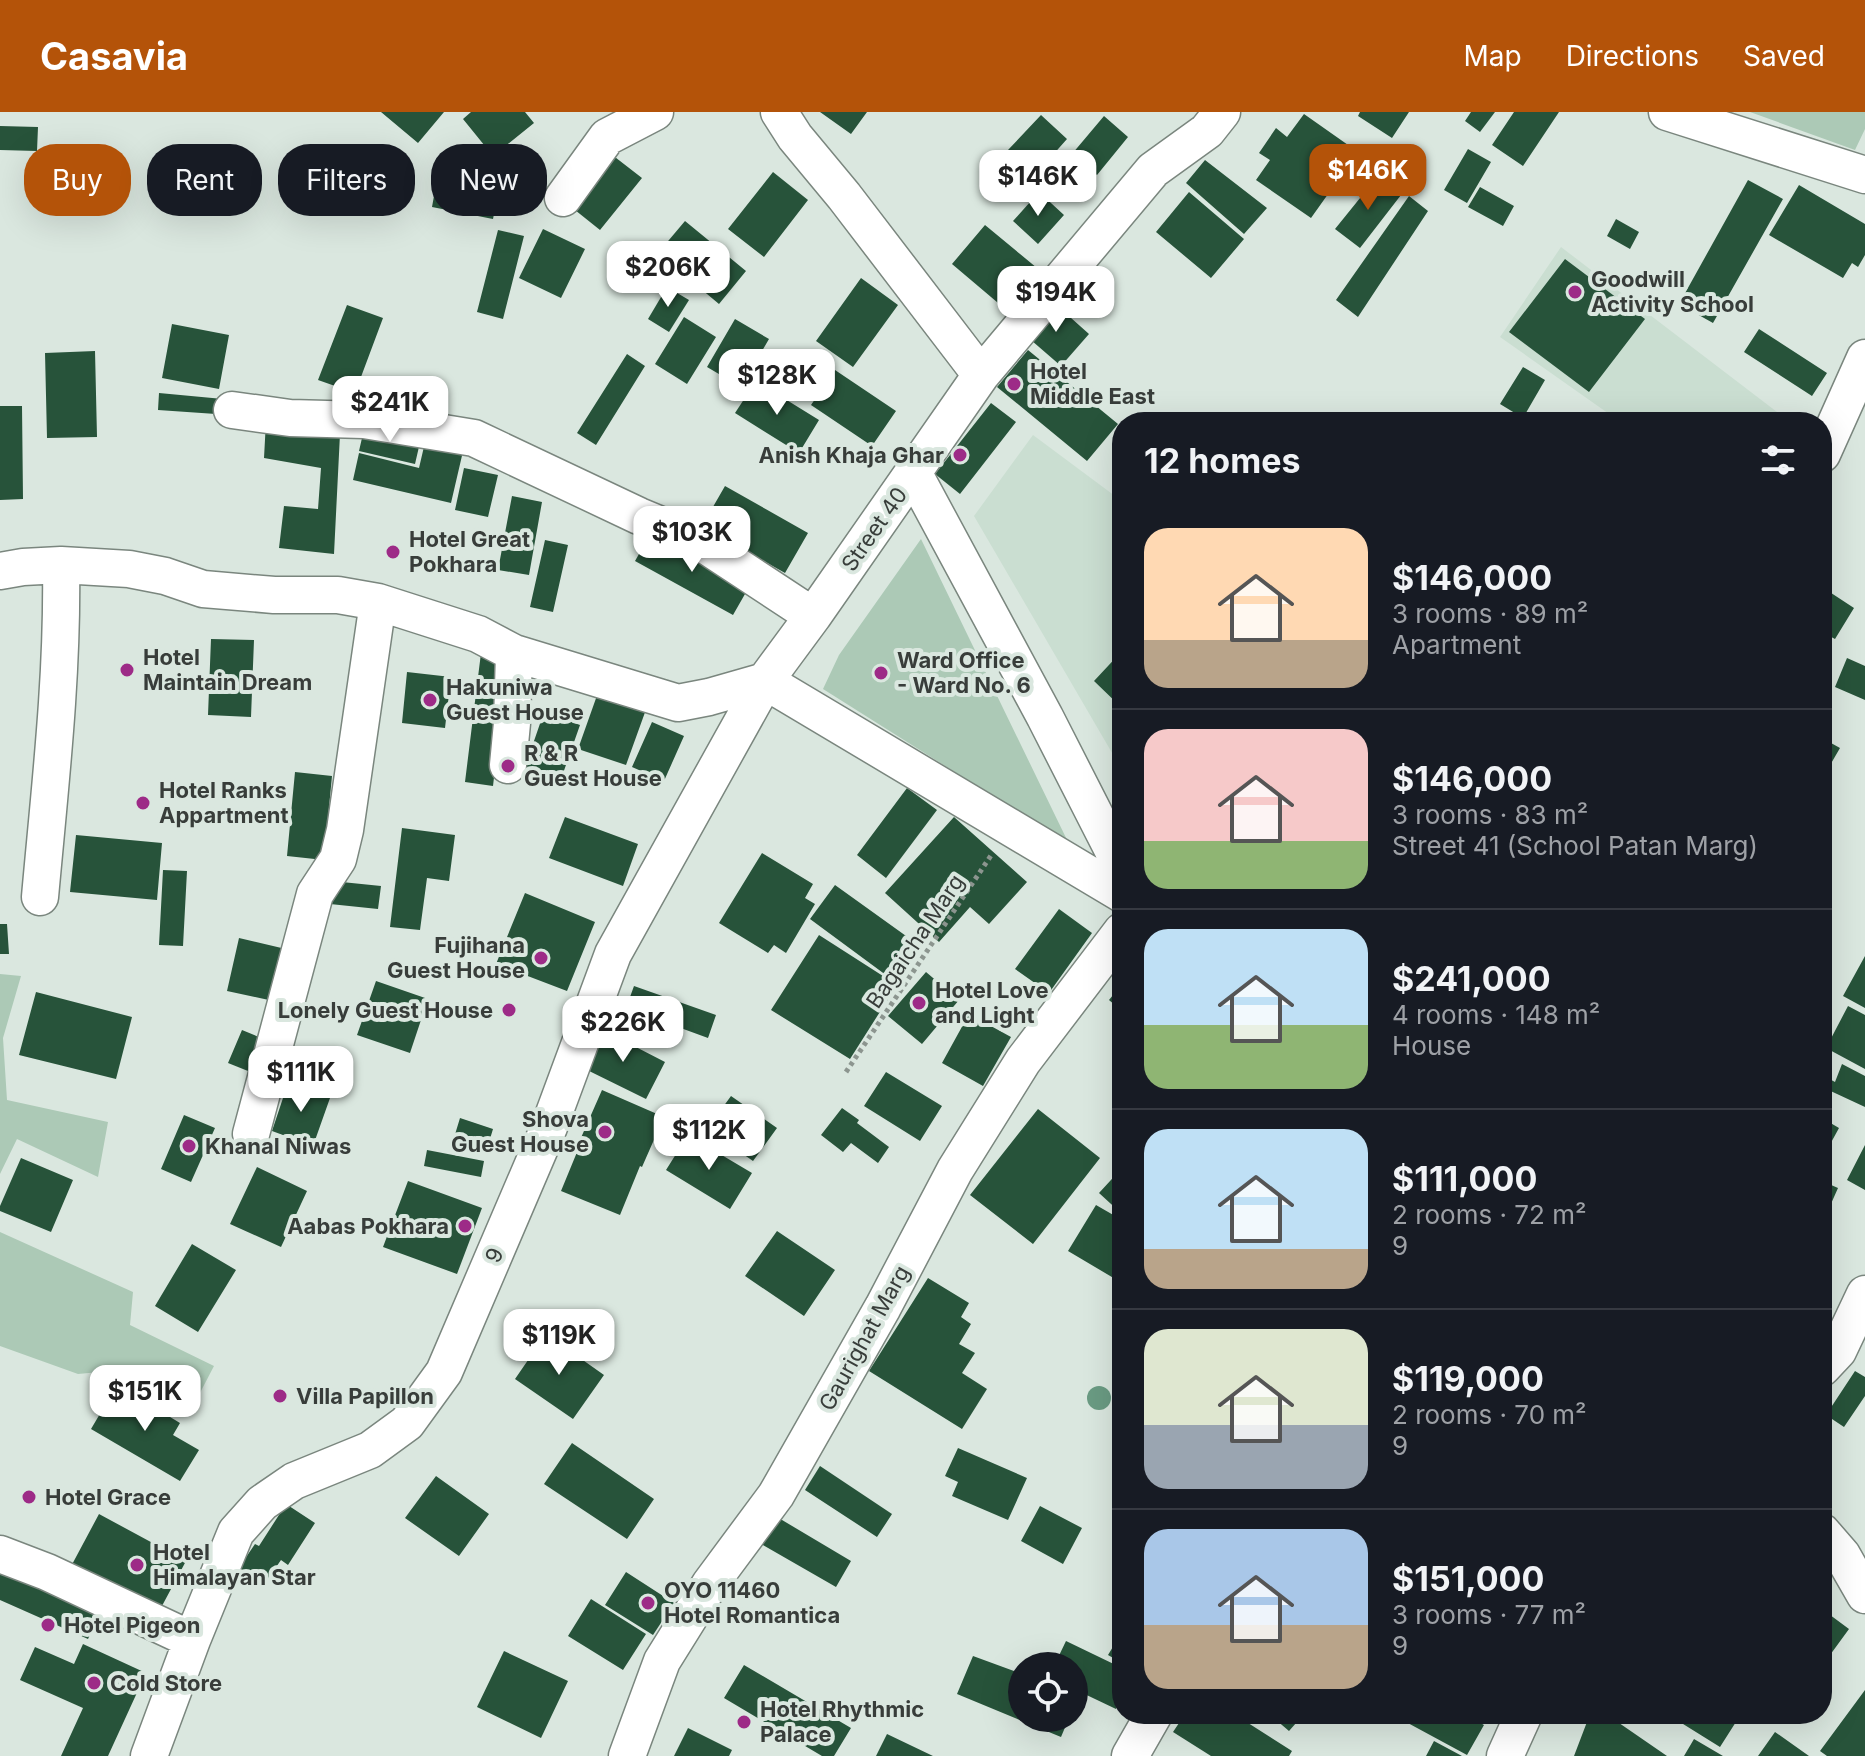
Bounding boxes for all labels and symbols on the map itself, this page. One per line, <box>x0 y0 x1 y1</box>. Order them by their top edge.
pin: $146K <box>1312 144 1424 212</box>
pin: $146K <box>982 150 1094 218</box>
pin: $206K <box>612 241 724 309</box>
pin: $194K <box>1000 266 1112 334</box>
place label: Goodwill Activity School <box>1591 266 1754 317</box>
marker: Goodwill Activity School <box>1566 283 1584 301</box>
pin: $128K <box>721 349 833 417</box>
place label: Hotel Middle East <box>1030 358 1155 409</box>
marker: Hotel Middle East <box>1005 375 1023 393</box>
pin: $241K <box>334 376 446 444</box>
place label: Anish Khaja Ghar <box>759 442 944 468</box>
marker: Anish Khaja Ghar <box>951 446 969 464</box>
street label: Street 40 <box>836 482 912 576</box>
pin: $103K <box>636 506 748 574</box>
place label: Hotel Great Pokhara <box>409 526 530 577</box>
marker: Hotel Great Pokhara <box>384 543 402 561</box>
place label: Hotel Maintain Dream <box>143 644 312 695</box>
place label: Ward Office - Ward No. 6 <box>897 647 1031 698</box>
marker: Hotel Maintain Dream <box>118 661 136 679</box>
marker: Ward Office - Ward No. 6 <box>872 664 890 682</box>
place label: Hakuniwa Guest House <box>446 674 584 725</box>
marker: Hakuniwa Guest House <box>421 691 439 709</box>
place label: R & R Guest House <box>524 740 662 791</box>
marker: R & R Guest House <box>499 757 517 775</box>
place label: Hotel Ranks Appartment <box>159 777 289 828</box>
marker: Hotel Ranks Appartment <box>134 794 152 812</box>
street label: Bagaicha Marg <box>861 869 969 1013</box>
place label: Fujihana Guest House <box>387 932 525 983</box>
marker: Fujihana Guest House <box>532 949 550 967</box>
place label: Hotel Love and Light <box>935 977 1048 1028</box>
marker: Hotel Love and Light <box>910 994 928 1012</box>
pin: $226K <box>567 996 679 1064</box>
place label: Lonely Guest House <box>278 997 493 1023</box>
marker: Lonely Guest House <box>500 1001 518 1019</box>
pin: $111K <box>245 1046 357 1114</box>
pin: $112K <box>653 1104 765 1172</box>
place label: Shova Guest House <box>451 1106 589 1157</box>
marker: Shova Guest House <box>596 1123 614 1141</box>
place label: Khanal Niwas <box>205 1133 351 1159</box>
marker: Khanal Niwas <box>180 1137 198 1155</box>
place label: Aabas Pokhara <box>287 1213 449 1239</box>
marker: Aabas Pokhara <box>456 1217 474 1235</box>
street label: 9 <box>479 1244 509 1266</box>
street label: Gaurighat Marg <box>813 1261 915 1415</box>
pin: $119K <box>503 1309 615 1377</box>
pin: $151K <box>89 1365 201 1433</box>
place label: Villa Papillon <box>296 1383 434 1409</box>
marker: Villa Papillon <box>271 1387 289 1405</box>
place label: Hotel Grace <box>45 1484 171 1510</box>
marker: Hotel Grace <box>20 1488 38 1506</box>
place label: Hotel Himalayan Star <box>153 1539 316 1590</box>
marker: Hotel Himalayan Star <box>128 1556 146 1574</box>
place label: OYO 11460 Hotel Romantica <box>664 1577 840 1628</box>
marker: OYO 11460 Hotel Romantica <box>639 1594 657 1612</box>
place label: Hotel Pigeon <box>64 1612 200 1638</box>
marker: Hotel Pigeon <box>39 1616 57 1634</box>
place label: Cold Store <box>110 1670 222 1696</box>
marker: Cold Store <box>85 1674 103 1692</box>
place label: Hotel Rhythmic Palace <box>760 1696 924 1747</box>
marker: Hotel Rhythmic Palace <box>735 1713 753 1731</box>

